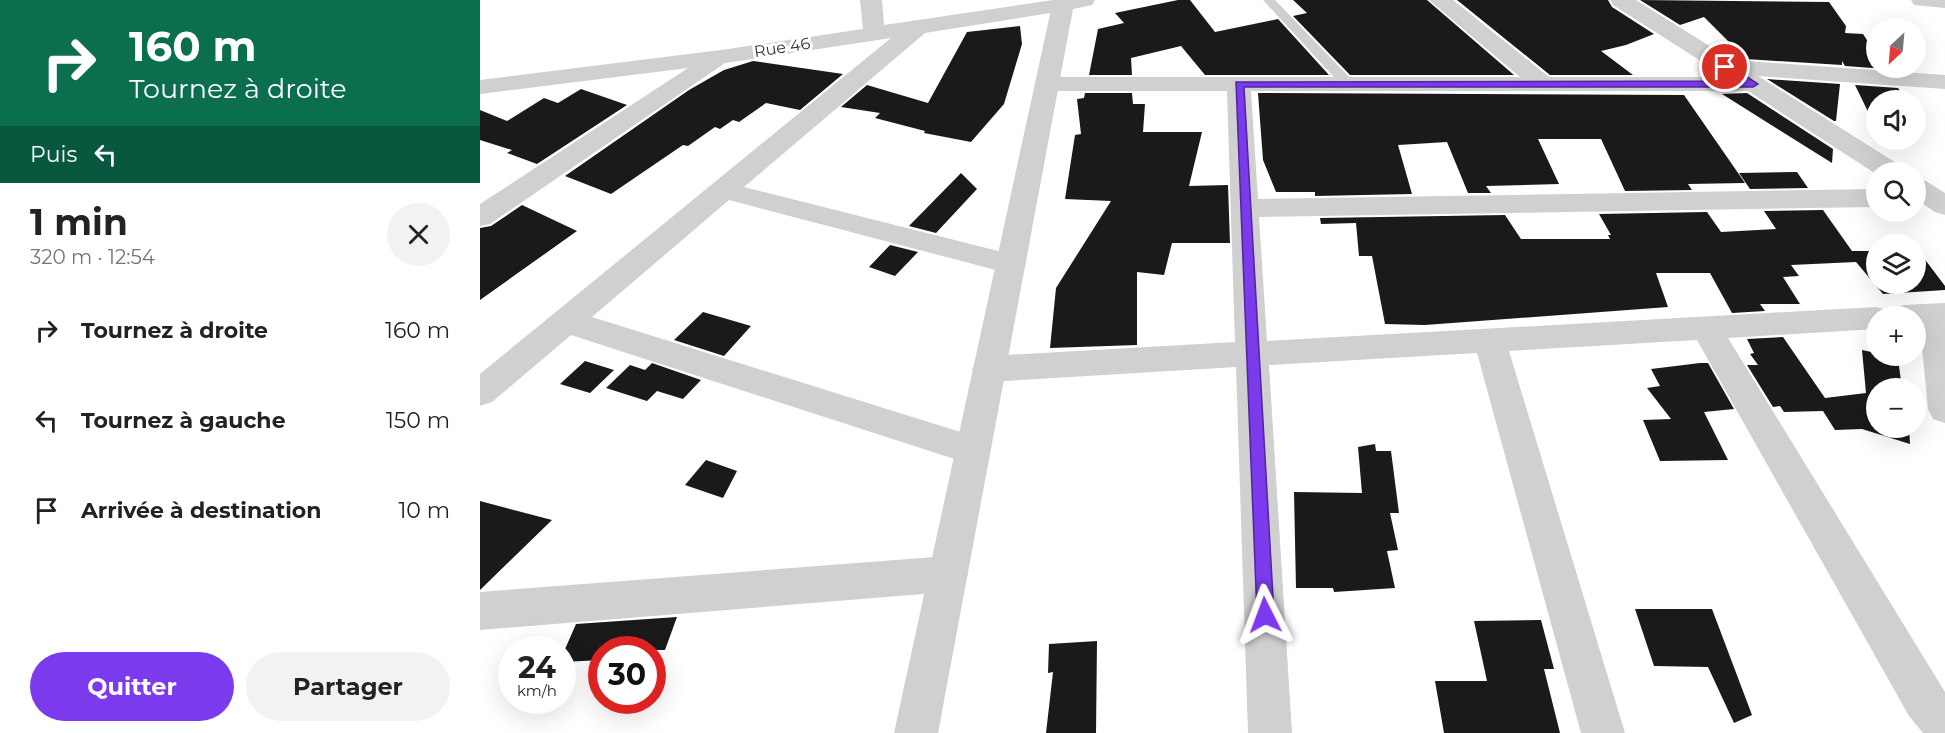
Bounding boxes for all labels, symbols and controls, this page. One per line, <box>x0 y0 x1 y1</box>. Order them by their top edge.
north arrow <box>1866 18 1926 78</box>
map controls <box>1866 18 1926 438</box>
text: 160 m <box>129 20 257 72</box>
icon: right <box>30 24 108 102</box>
street label: Rue 46 <box>753 34 812 61</box>
pin <box>1699 41 1750 92</box>
icon: arrive <box>1708 50 1741 83</box>
text: Tournez à droite <box>129 72 347 105</box>
button: sound <box>1866 90 1926 150</box>
icon: left <box>89 138 122 171</box>
text: Puis <box>30 141 77 168</box>
button: search <box>1866 162 1926 222</box>
text: 1 min <box>30 200 128 244</box>
button: close <box>387 203 450 266</box>
button: layers <box>1866 234 1926 294</box>
text: 320 m · 12:54 <box>30 245 155 269</box>
button: + <box>1866 306 1926 366</box>
icon: right <box>30 314 63 347</box>
text: Tournez à droite <box>81 317 268 344</box>
text: 160 m <box>385 317 450 344</box>
button: − <box>1866 378 1926 438</box>
icon: left <box>30 404 63 437</box>
text: Tournez à gauche <box>81 407 286 434</box>
text: 150 m <box>386 407 450 434</box>
icon: arrive <box>30 494 63 527</box>
text: Arrivée à destination <box>81 497 321 524</box>
text: 10 m <box>398 497 450 524</box>
position arrow <box>1233 583 1297 647</box>
speed limit sign: 30 <box>588 636 666 714</box>
text: 24 <box>518 649 556 686</box>
button: Quitter <box>30 652 234 721</box>
button: Partager <box>246 652 450 721</box>
text: km/h <box>517 681 557 700</box>

